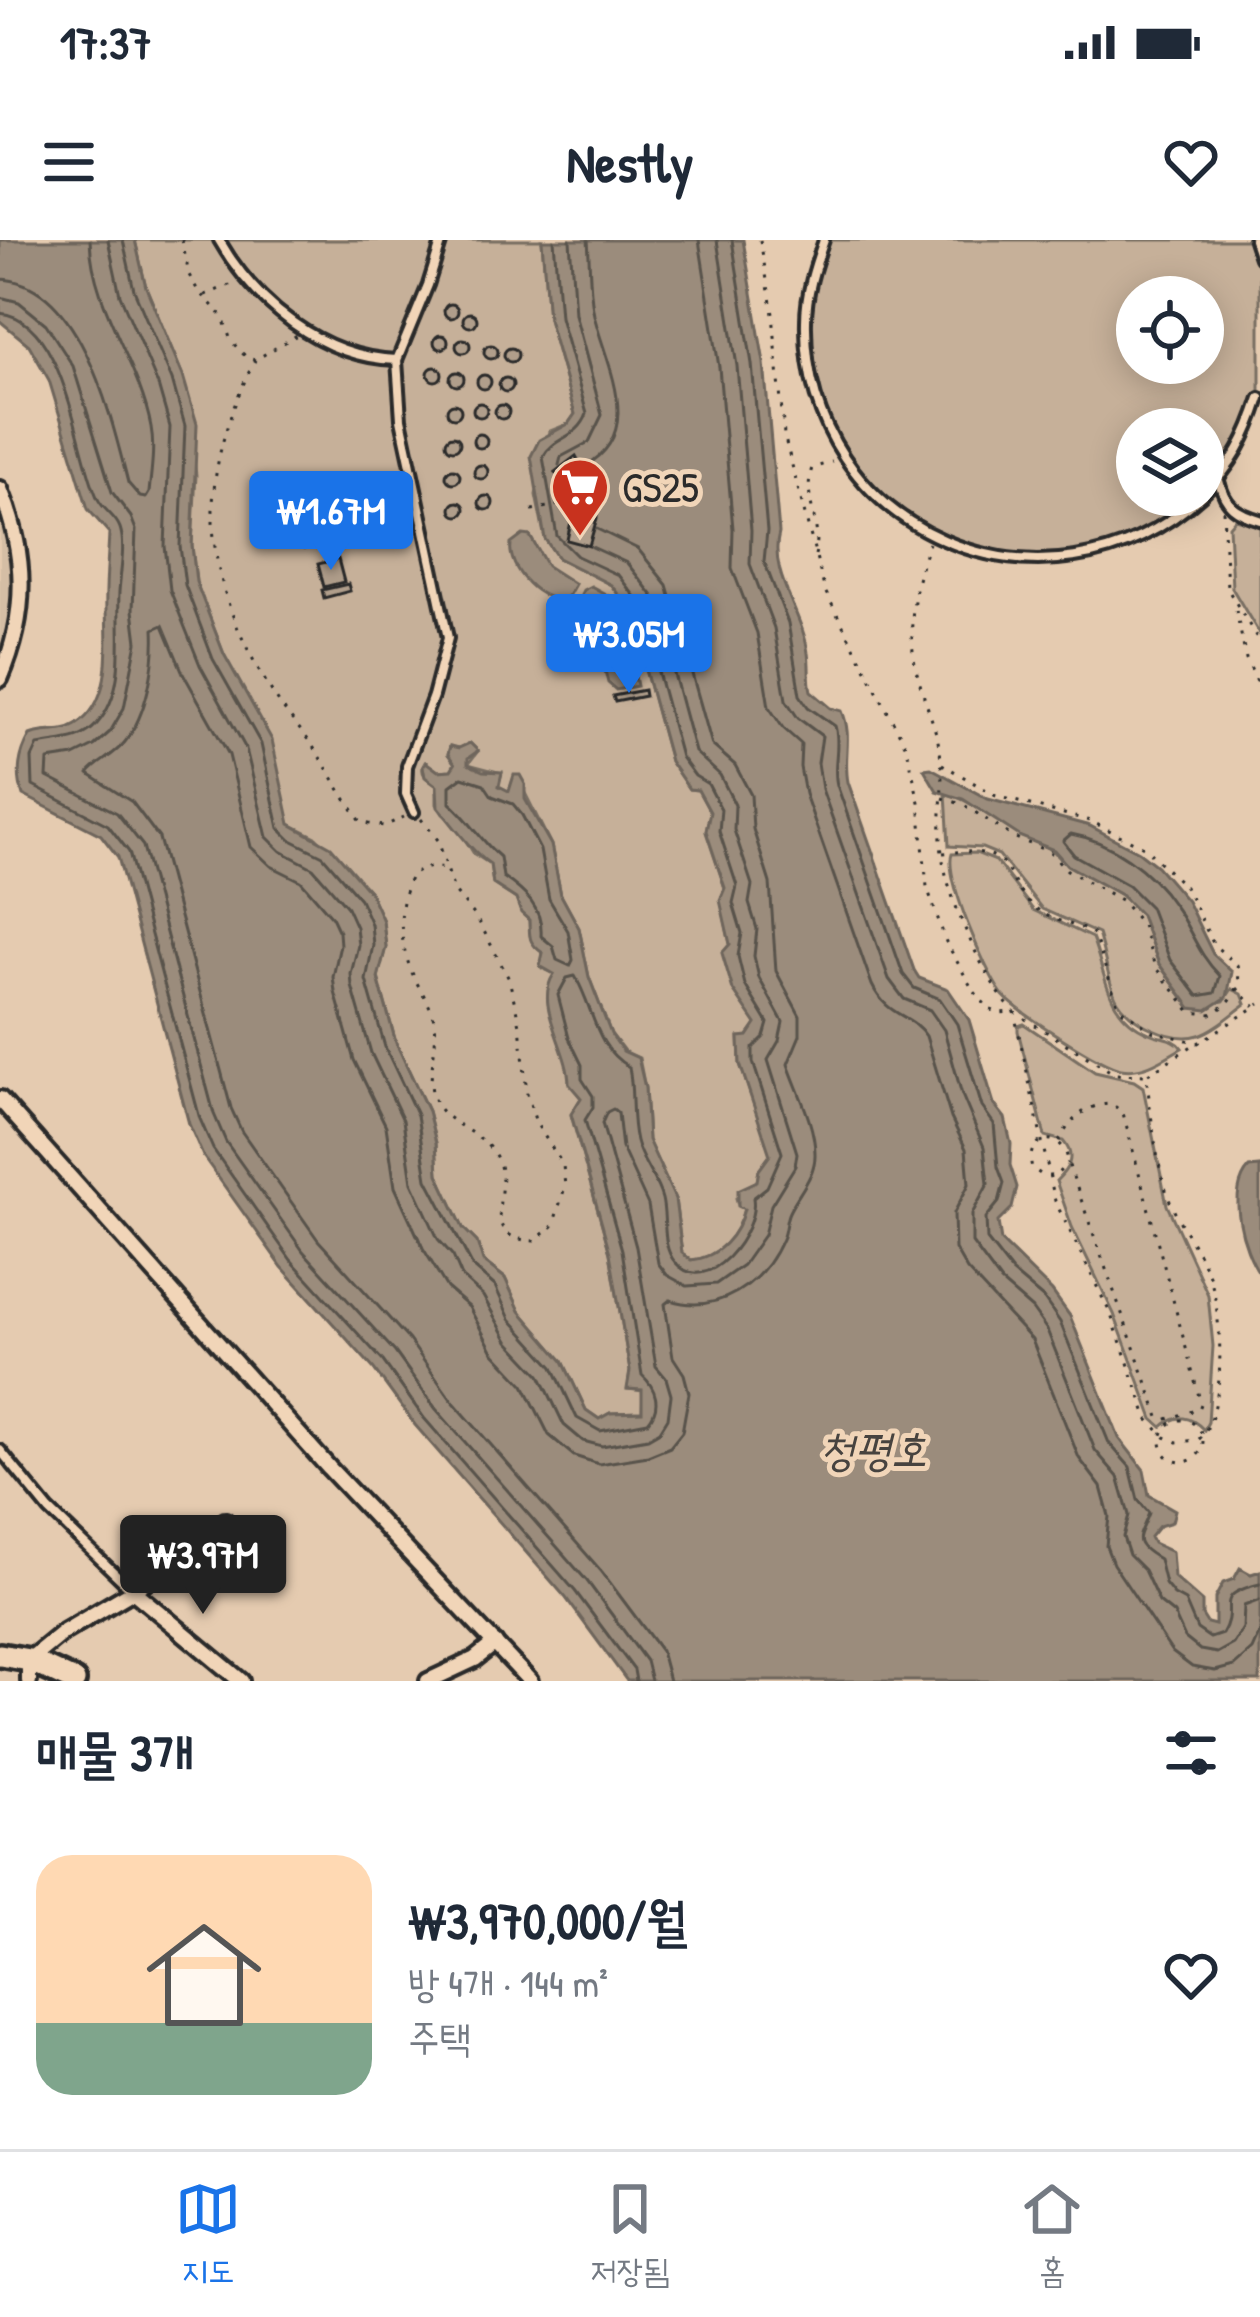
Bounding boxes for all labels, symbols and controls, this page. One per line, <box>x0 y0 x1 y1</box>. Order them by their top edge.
text: 17:37 <box>60 12 152 73</box>
text: Nestly <box>567 126 693 199</box>
icon: menu <box>36 129 102 195</box>
icon: heart <box>1158 129 1224 195</box>
map controls <box>1116 276 1224 516</box>
button: locate <box>1116 276 1224 384</box>
button: layers <box>1116 408 1224 516</box>
supermarket icon: GS25 <box>549 456 611 538</box>
place label: GS25 <box>622 458 699 515</box>
pin: ₩1.67M <box>233 471 429 573</box>
text: ₩1.67M <box>276 483 386 536</box>
pin: ₩3.05M <box>531 594 727 696</box>
text: ₩3.05M <box>573 606 685 659</box>
water label: 청평호 <box>819 1418 927 1479</box>
pin: ₩3.97M <box>105 1515 301 1617</box>
text: ₩3.97M <box>147 1527 259 1580</box>
text: 매물 3개 <box>36 1718 194 1787</box>
icon: filters <box>1158 1720 1224 1786</box>
text: ₩3,970,000/월 <box>408 1886 687 1955</box>
icon: home <box>132 1903 276 2047</box>
icon: heart <box>1158 1942 1224 2008</box>
text: 방 4개 · 144 m² <box>408 1956 608 2009</box>
text: 주택 <box>408 2010 471 2063</box>
tab: 지도 <box>175 2176 241 2293</box>
tab: 저장됨 <box>590 2176 670 2293</box>
tab: 홈 <box>1019 2176 1085 2293</box>

